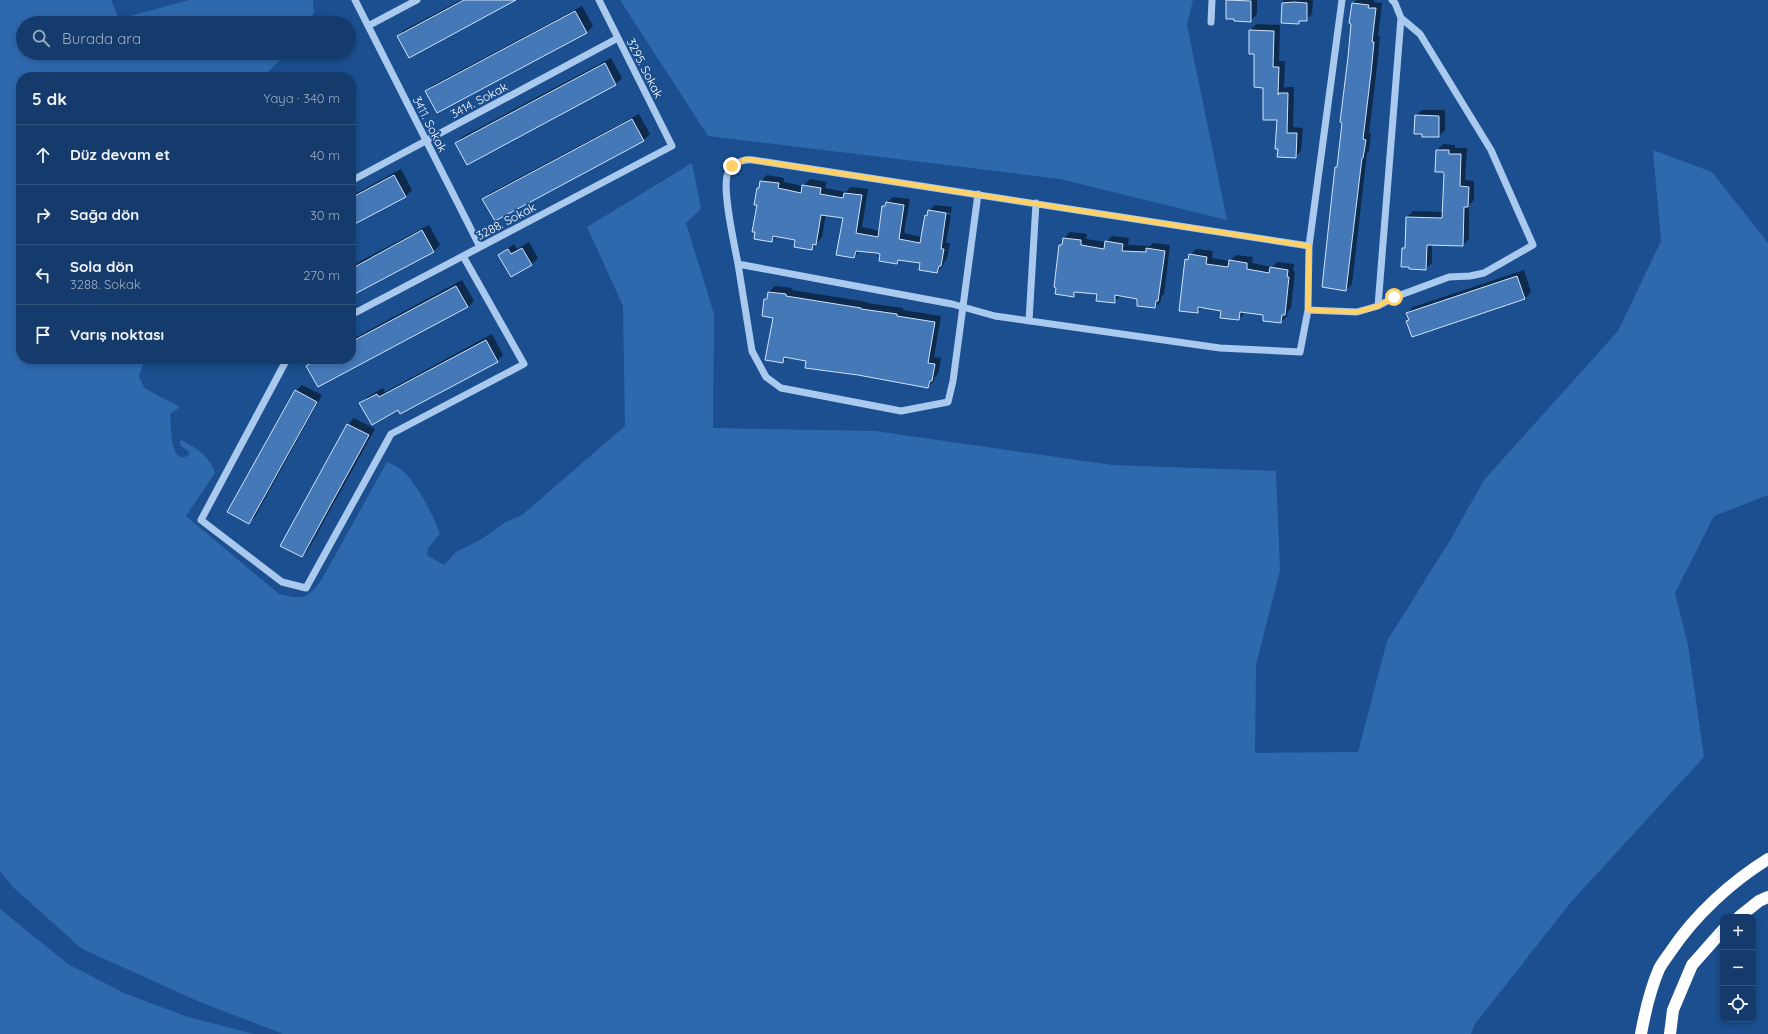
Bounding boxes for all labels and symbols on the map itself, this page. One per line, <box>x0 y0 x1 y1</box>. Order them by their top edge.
street label: 3295. Sokak <box>623 35 667 101</box>
street label: 3414. Sokak <box>448 79 510 121</box>
street label: 3411. Sokak <box>409 93 451 155</box>
route end <box>723 157 741 175</box>
street label: 3288. Sokak <box>474 199 538 243</box>
route start <box>1385 288 1403 306</box>

